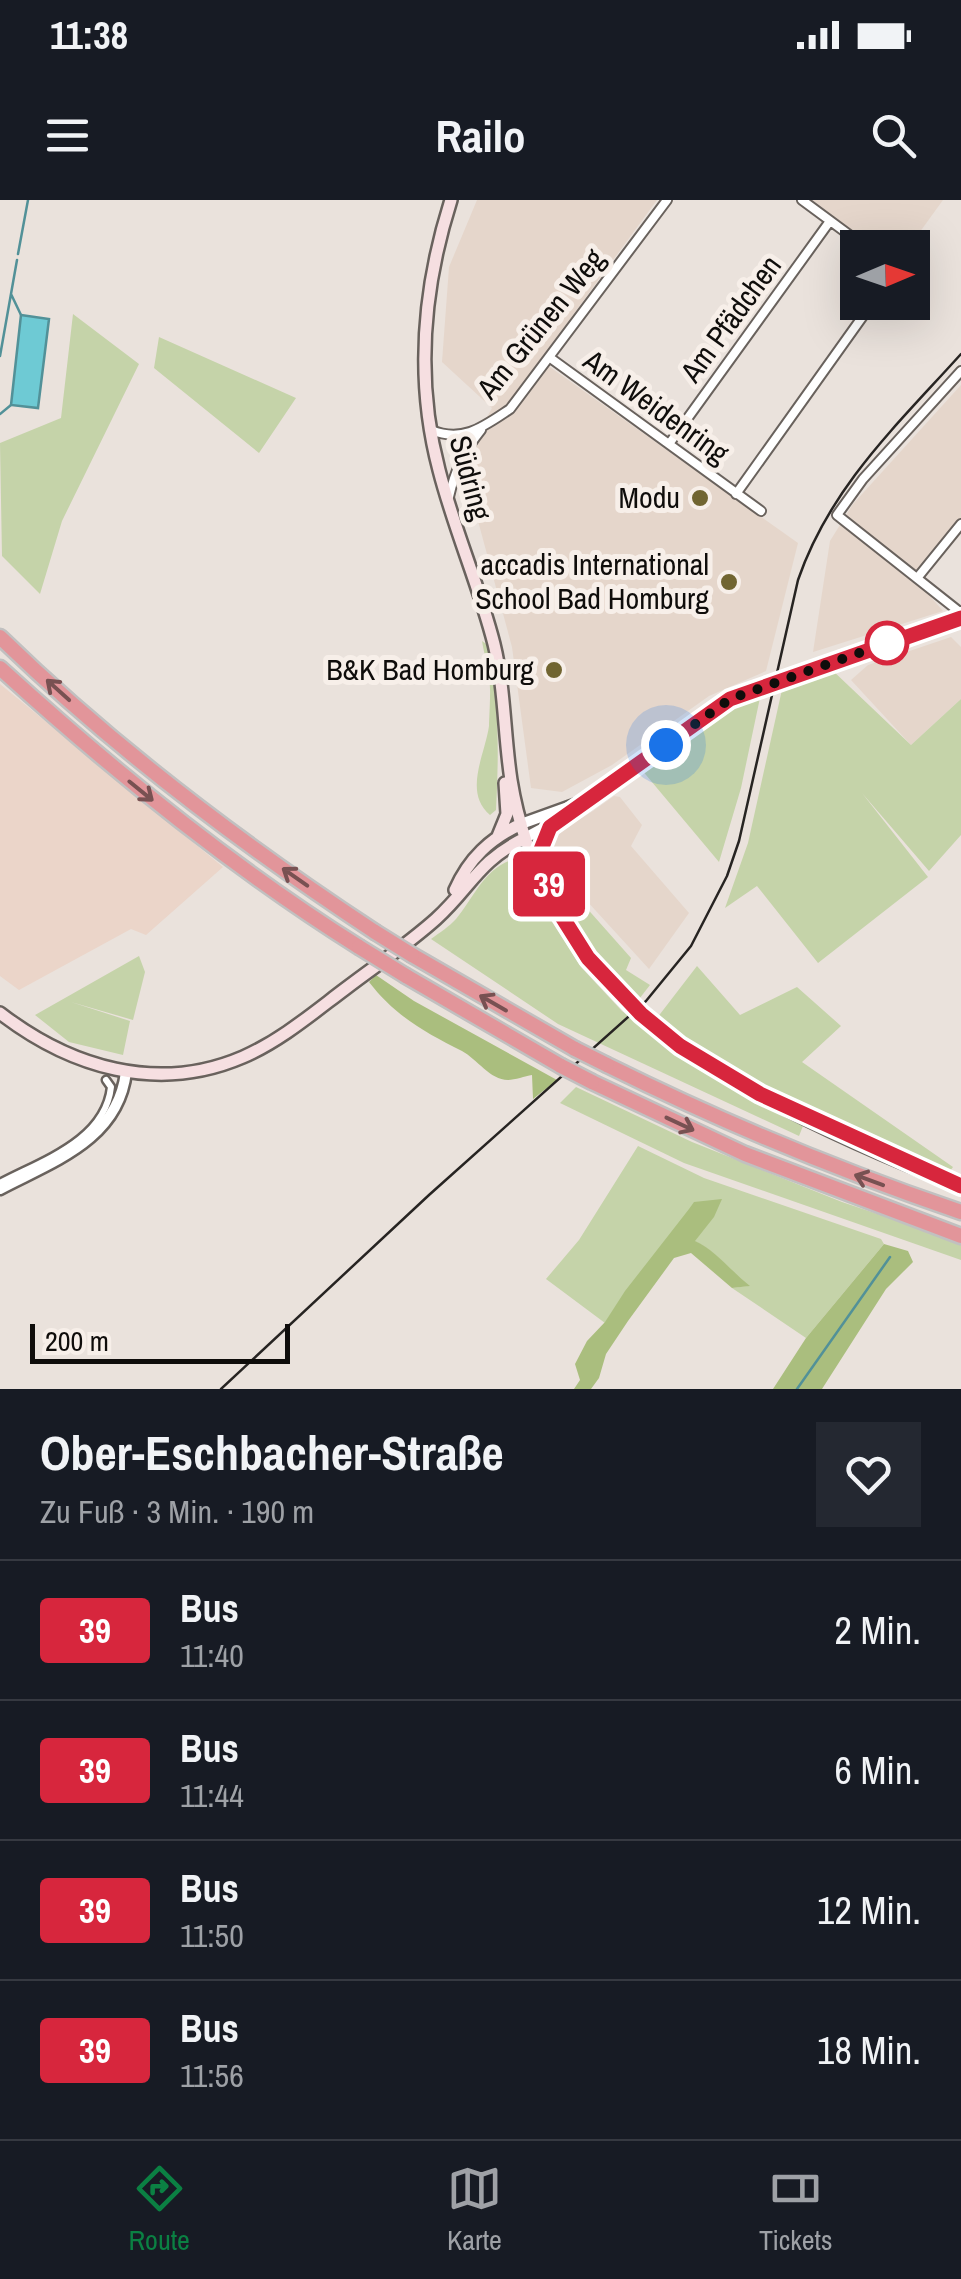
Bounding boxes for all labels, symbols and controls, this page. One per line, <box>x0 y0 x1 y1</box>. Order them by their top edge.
text: 11:38 <box>50 10 128 61</box>
text: Railo <box>435 105 526 166</box>
icon: menu <box>40 108 95 163</box>
icon: search <box>866 108 921 163</box>
north arrow <box>840 230 930 320</box>
map controls <box>840 230 930 320</box>
street label: Am Grünen Weg <box>467 240 613 408</box>
street label: Am Pfädchen <box>670 247 790 391</box>
street label: Am Weidenring <box>575 339 738 473</box>
street label: Südring <box>440 431 502 525</box>
place label: Modu <box>618 477 680 517</box>
marker: Modu <box>689 487 711 509</box>
place label: accadis International School Bad Homburg <box>475 544 709 618</box>
marker: accadis International School Bad Homburg <box>718 571 740 593</box>
unlabelled marker <box>866 622 908 664</box>
place label: B&K Bad Homburg <box>326 649 534 689</box>
marker: B&K Bad Homburg <box>543 659 565 681</box>
one-way arrow <box>46 679 71 702</box>
your location <box>641 720 691 770</box>
one-way arrow <box>128 780 154 802</box>
line badge: 39 <box>504 852 594 916</box>
text: 39 <box>533 861 565 908</box>
one-way arrow <box>281 867 309 888</box>
one-way arrow <box>479 993 508 1013</box>
one-way arrow <box>664 1116 695 1134</box>
one-way arrow <box>854 1170 885 1188</box>
scale bar <box>30 1319 290 1364</box>
text: 200 m <box>45 1322 109 1360</box>
text: Ober-Eschbacher-Straße <box>40 1420 504 1485</box>
button: heart <box>816 1422 921 1527</box>
text: Zu Fuß · 3 Min. · 190 m <box>40 1490 314 1533</box>
text: Bus <box>180 1583 239 1634</box>
text: 2 Min. <box>834 1605 921 1656</box>
text: 39 <box>79 1607 111 1654</box>
text: 11:40 <box>180 1634 244 1677</box>
text: Bus <box>180 1723 239 1774</box>
text: 6 Min. <box>834 1745 921 1796</box>
text: 39 <box>79 1747 111 1794</box>
text: 11:44 <box>180 1774 244 1817</box>
text: Bus <box>180 1863 239 1914</box>
text: 12 Min. <box>817 1885 921 1936</box>
text: 39 <box>79 1887 111 1934</box>
text: 11:50 <box>180 1914 244 1957</box>
text: Bus <box>180 2003 239 2054</box>
text: 18 Min. <box>817 2025 921 2076</box>
text: 39 <box>79 2027 111 2074</box>
text: 11:56 <box>180 2054 244 2097</box>
tab: Route <box>129 2161 190 2259</box>
tab: Karte <box>447 2161 502 2259</box>
tab: Tickets <box>759 2161 832 2259</box>

